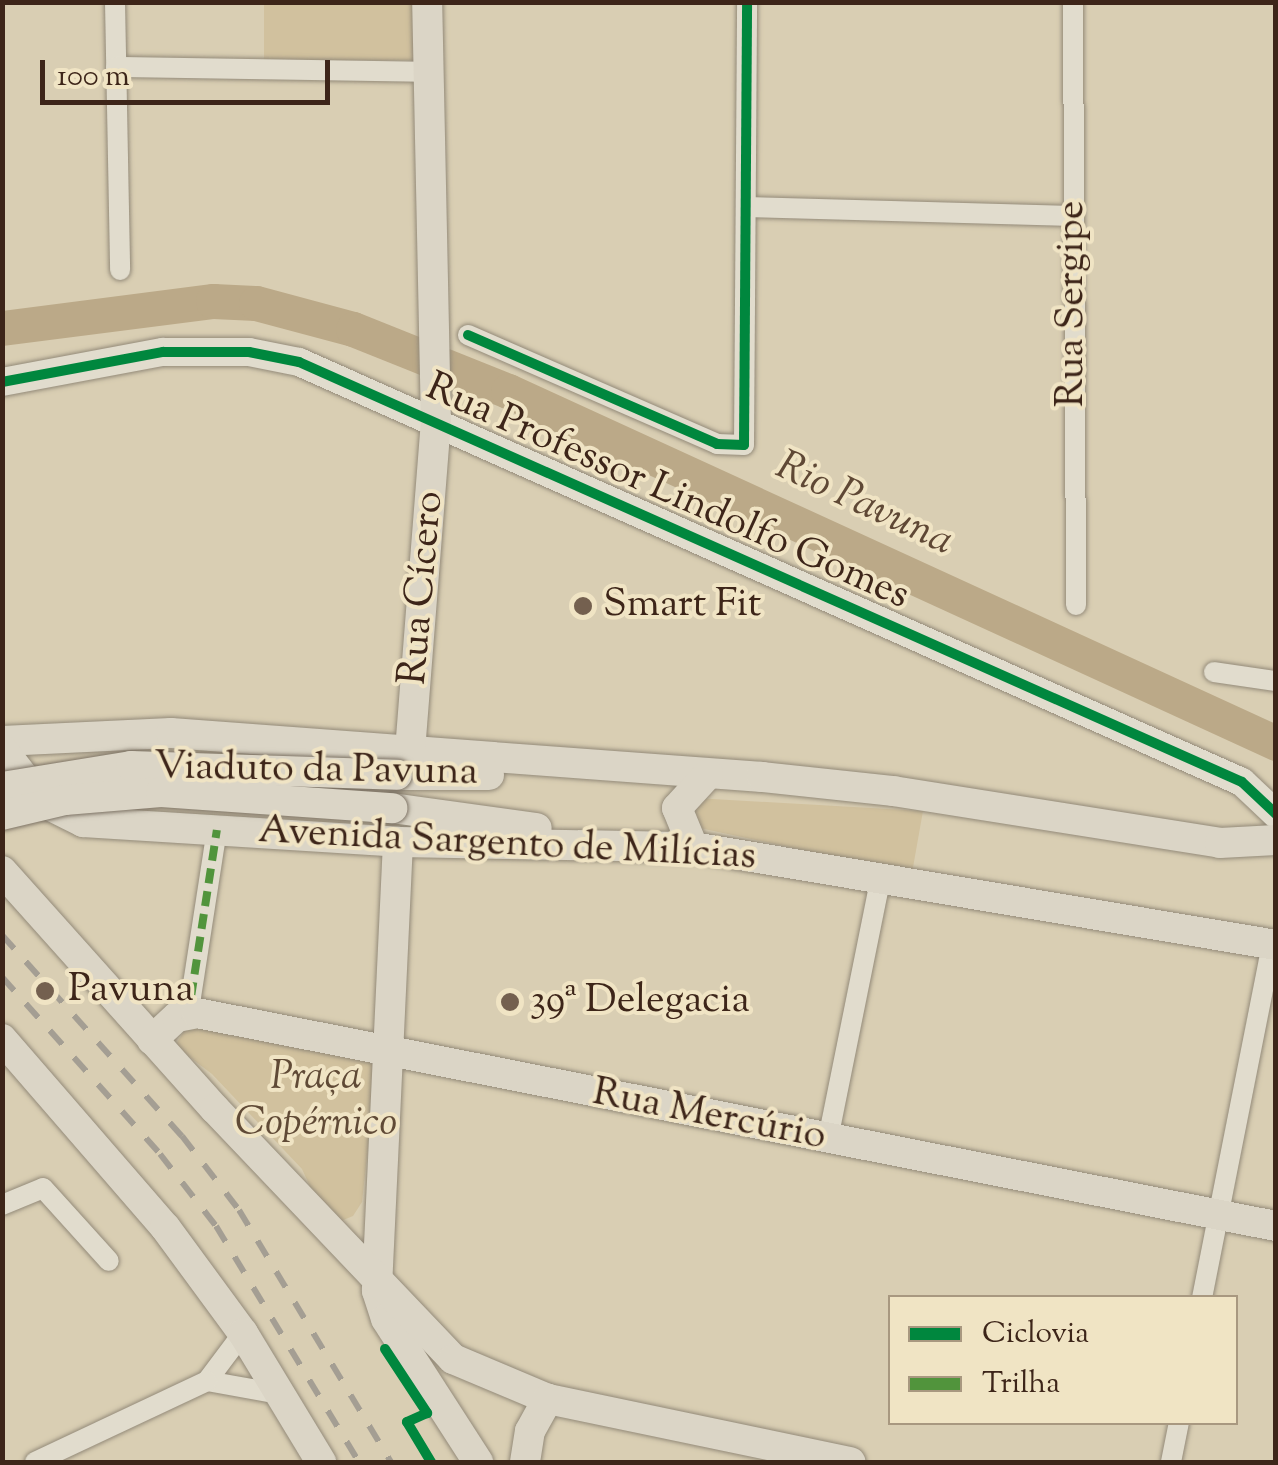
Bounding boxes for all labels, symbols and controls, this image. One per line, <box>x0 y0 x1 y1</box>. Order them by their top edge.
scale bar <box>45 40 335 102</box>
text: 100 m <box>57 56 130 99</box>
street label: Rua Sergipe <box>1049 201 1097 407</box>
street label: Rua Professor Lindolfo Gomes <box>418 365 916 621</box>
water label: Rio Pavuna <box>767 442 961 568</box>
street label: Rua Cícero <box>391 489 455 687</box>
place label: Smart Fit <box>603 582 761 630</box>
marker: Smart Fit <box>572 595 594 617</box>
street label: Viaduto da Pavuna <box>154 744 478 798</box>
street label: Avenida Sargento de Milícias <box>257 808 757 882</box>
place label: Pavuna <box>68 967 194 1015</box>
marker: Pavuna <box>32 978 58 1004</box>
place label: 39ª Delegacia <box>530 978 750 1026</box>
marker: 39ª Delegacia <box>499 991 521 1013</box>
park label: Praça Copérnico <box>235 1055 397 1149</box>
street label: Rua Mercúrio <box>588 1070 830 1162</box>
legend <box>888 1295 1238 1425</box>
text: Ciclovia <box>982 1313 1089 1356</box>
text: Trilha <box>982 1363 1060 1406</box>

